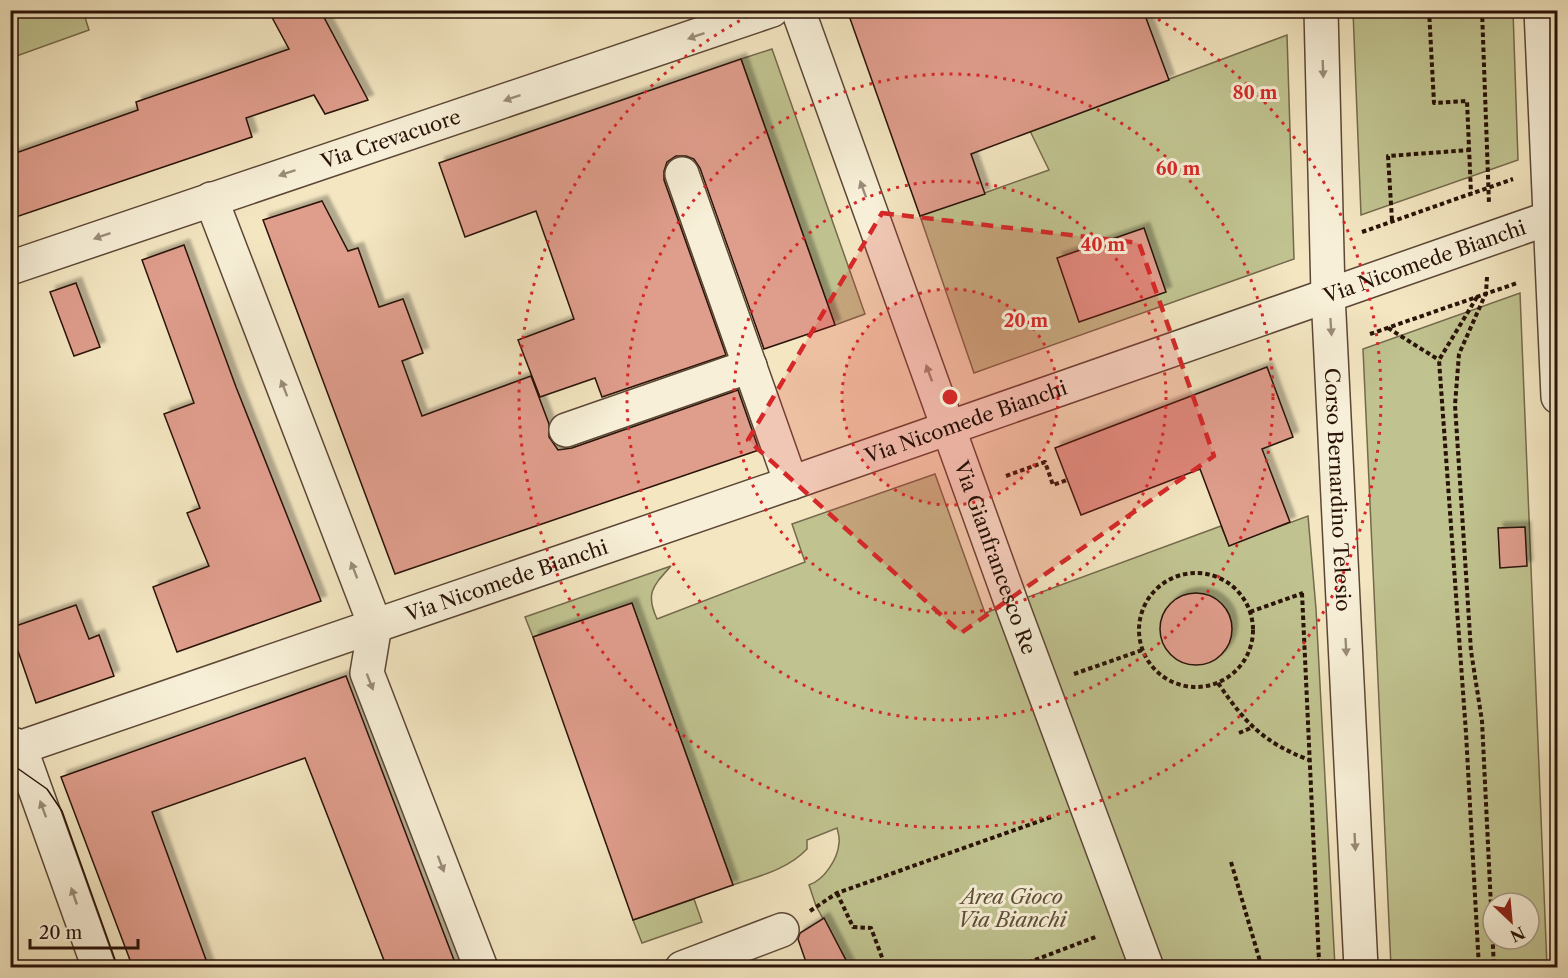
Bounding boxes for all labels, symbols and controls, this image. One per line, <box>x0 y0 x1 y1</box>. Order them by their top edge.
one-way arrow <box>687 32 705 41</box>
one-way arrow <box>1318 59 1327 78</box>
text: 80 m <box>1232 82 1278 104</box>
one-way arrow <box>503 94 521 104</box>
street label: Via Crevacuore <box>317 104 464 174</box>
text: 60 m <box>1156 158 1200 180</box>
one-way arrow <box>278 169 296 179</box>
one-way arrow <box>857 180 867 198</box>
street label: Via Nicomede Bianchi <box>1320 215 1529 308</box>
one-way arrow <box>93 232 111 242</box>
text: 40 m <box>1081 234 1125 256</box>
text: 20 m <box>1004 310 1048 332</box>
one-way arrow <box>1326 317 1335 336</box>
one-way arrow <box>924 363 934 381</box>
street label: Corso Bernardino Telesio <box>1320 367 1356 612</box>
street label: Via Nicomede Bianchi <box>861 376 1070 469</box>
one-way arrow <box>278 379 288 397</box>
centre of rings <box>940 387 960 407</box>
street label: Via Gianfrancesco Re <box>949 457 1041 658</box>
street label: Via Nicomede Bianchi <box>401 535 611 627</box>
one-way arrow <box>348 561 358 579</box>
one-way arrow <box>1342 638 1351 657</box>
one-way arrow <box>366 673 376 691</box>
one-way arrow <box>38 800 47 818</box>
one-way arrow <box>1351 833 1360 852</box>
one-way arrow <box>436 855 446 873</box>
park label: Area Gioco Via Bianchi <box>958 885 1068 932</box>
one-way arrow <box>69 887 79 905</box>
north arrow <box>1481 891 1541 951</box>
scale bar <box>30 912 138 950</box>
text: 20 m <box>39 922 83 944</box>
text: N <box>1507 922 1528 947</box>

